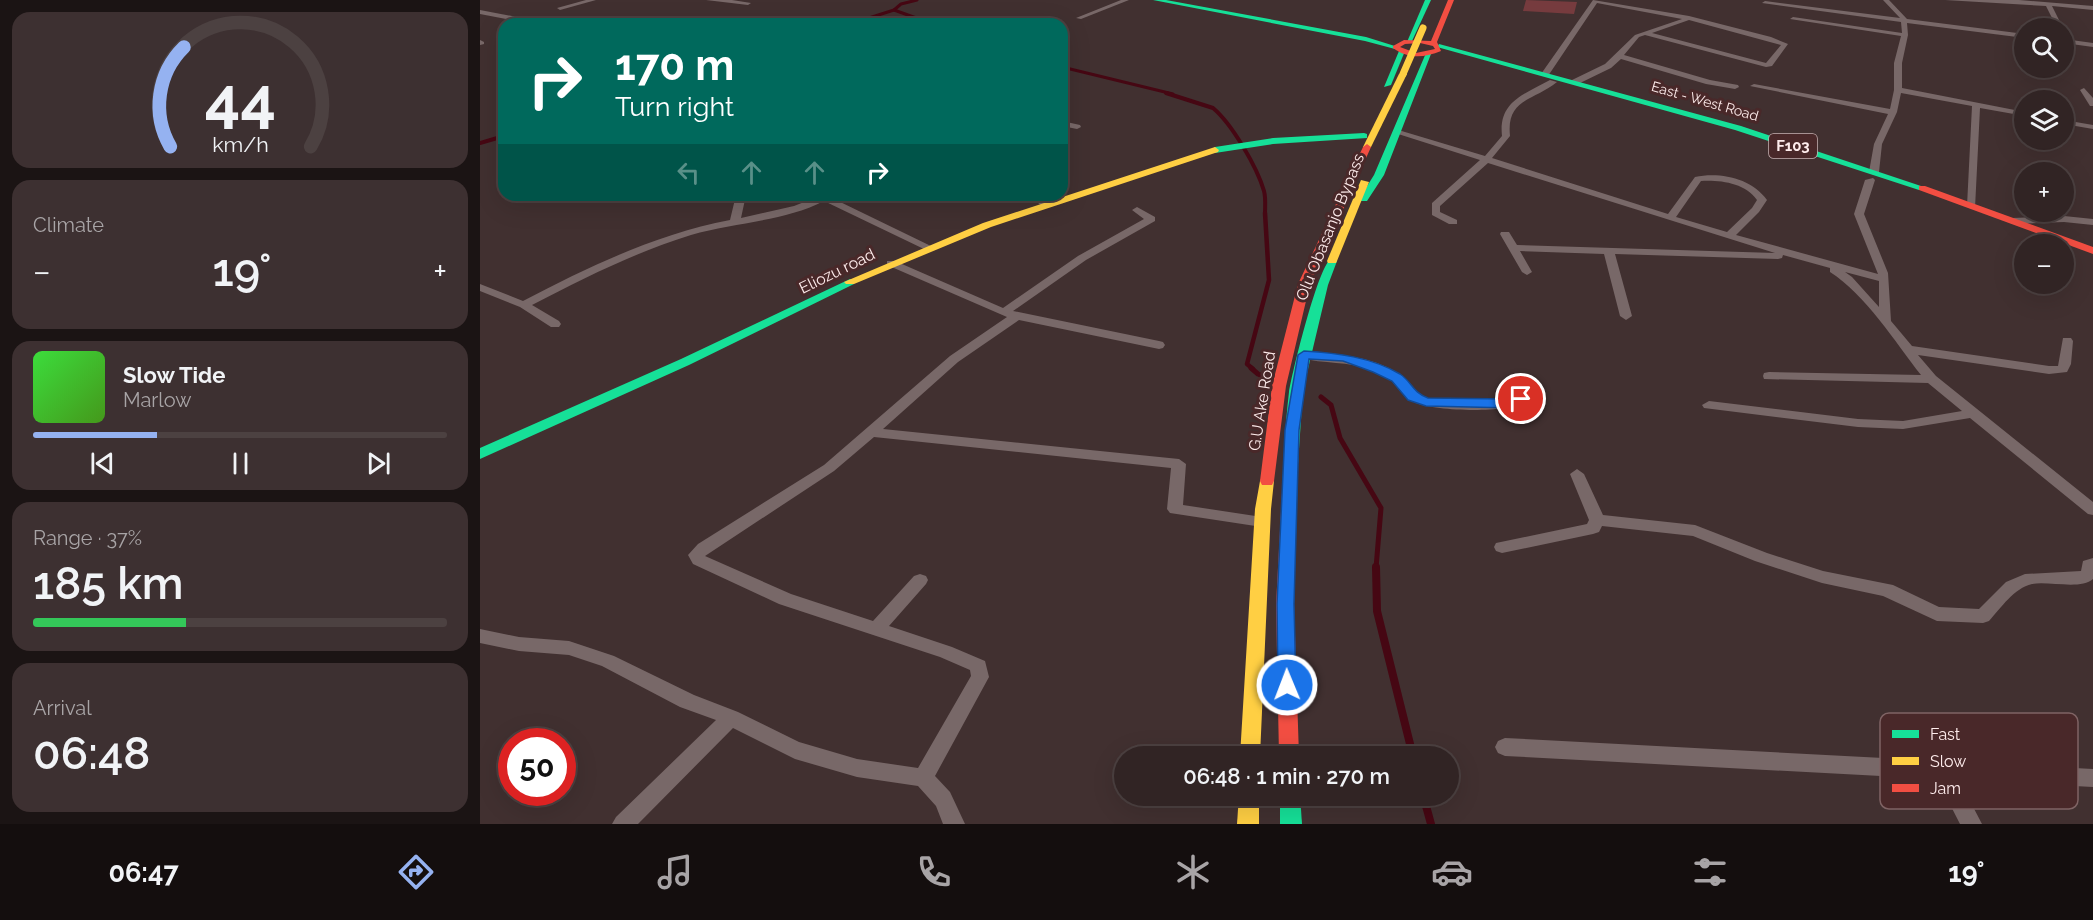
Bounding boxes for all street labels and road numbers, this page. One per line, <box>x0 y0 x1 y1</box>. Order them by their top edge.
street label: East - West Road <box>1650 78 1760 124</box>
road number: F103 <box>1769 134 1817 158</box>
street label: Olu Obasanjo Bypass <box>1292 150 1368 303</box>
street label: Eliozu road <box>796 244 878 297</box>
street label: G.U Ake Road <box>1245 350 1279 452</box>

